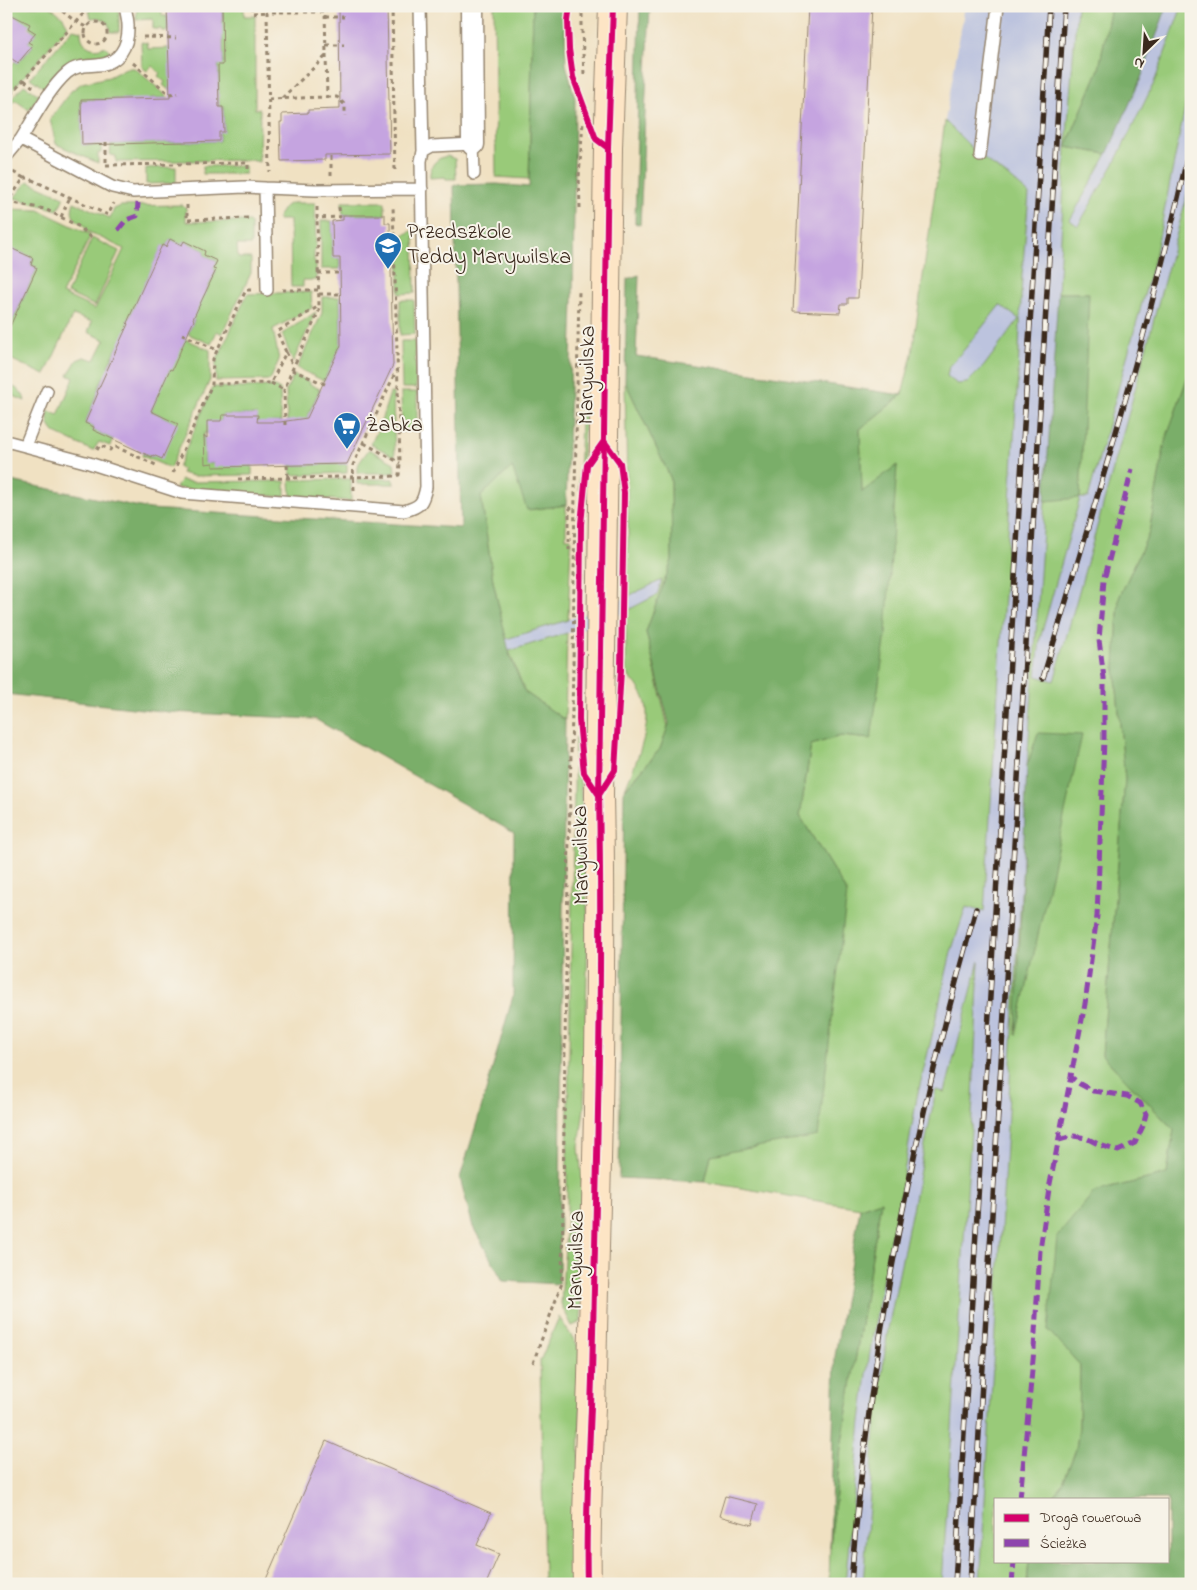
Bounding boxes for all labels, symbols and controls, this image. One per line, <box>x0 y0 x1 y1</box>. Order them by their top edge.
north arrow <box>1120 28 1170 78</box>
text: N <box>1130 51 1148 74</box>
place label: Przedszkole Teddy Marywilska <box>407 217 571 275</box>
school or university icon: Przedszkole Teddy Marywilska <box>373 231 403 270</box>
street label: Marywilska <box>571 325 606 425</box>
place label: Żabka <box>366 410 423 442</box>
supermarket icon: Żabka <box>332 411 362 450</box>
street label: Marywilska <box>565 805 600 905</box>
street label: Marywilska <box>560 1210 595 1310</box>
legend <box>994 1498 1170 1562</box>
text: Droga rowerowa <box>1039 1507 1141 1530</box>
text: Ścieżka <box>1040 1533 1087 1555</box>

